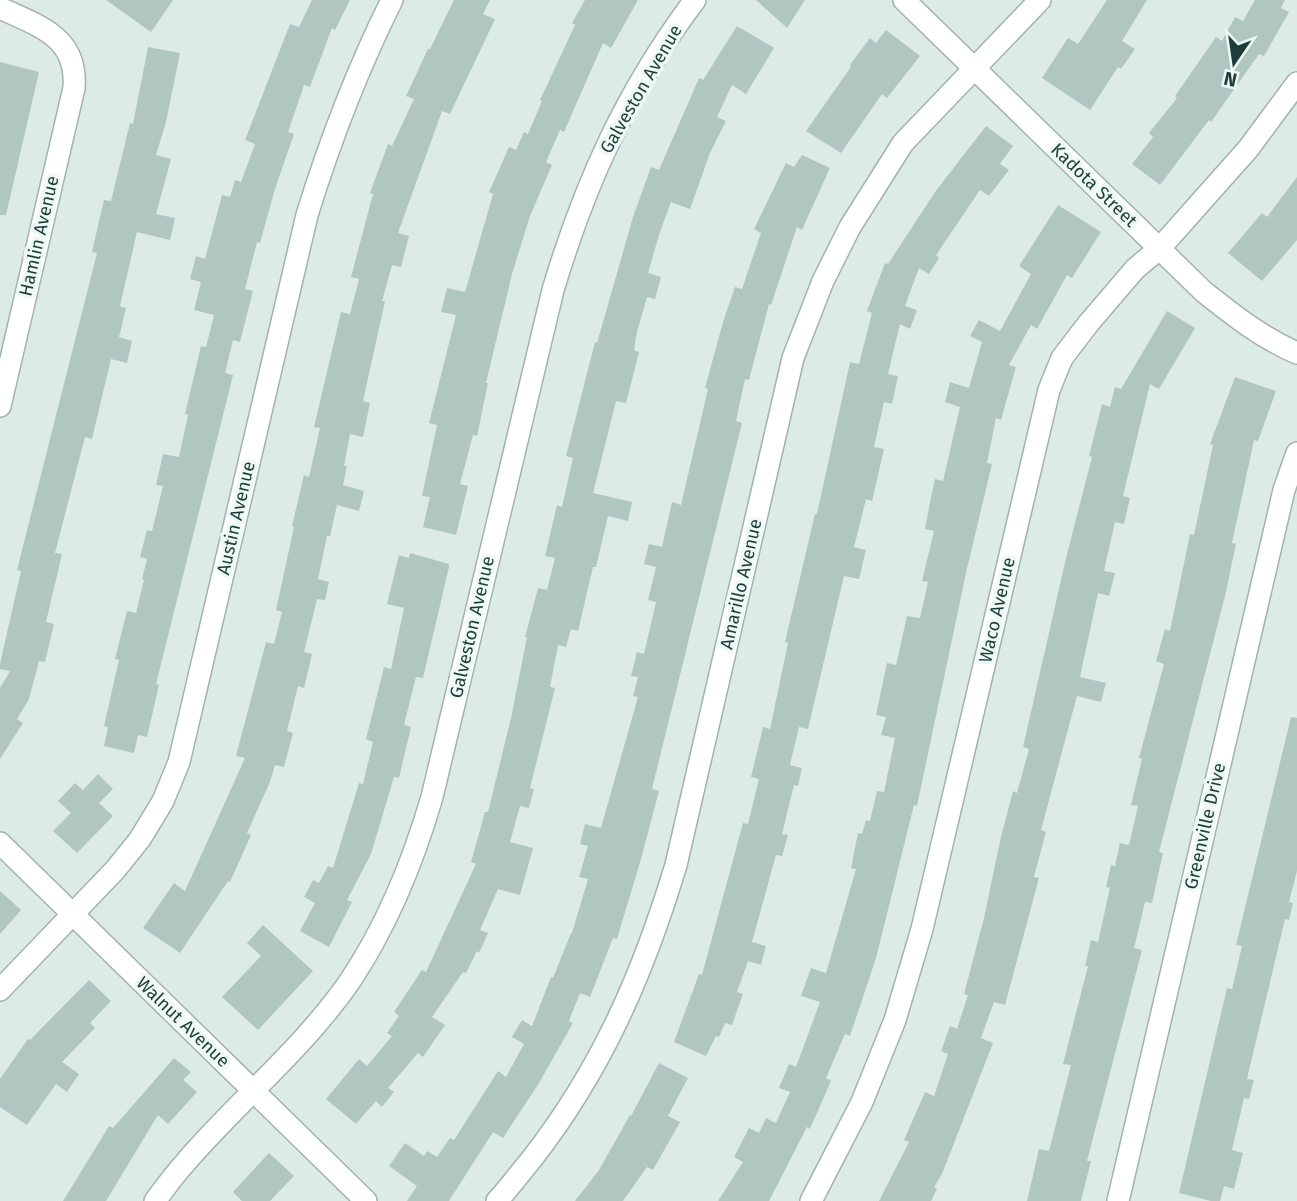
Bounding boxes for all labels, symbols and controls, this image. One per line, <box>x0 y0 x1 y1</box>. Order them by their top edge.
street label: Galveston Avenue <box>595 21 687 157</box>
north arrow <box>1199 28 1269 98</box>
text: N <box>1222 66 1239 92</box>
street label: Kadota Street <box>1046 138 1142 232</box>
street label: Hamlin Avenue <box>14 174 64 298</box>
street label: Austin Avenue <box>212 459 260 577</box>
street label: Amarillo Avenue <box>715 517 767 651</box>
street label: Galveston Avenue <box>445 554 499 700</box>
street label: Waco Avenue <box>974 555 1020 665</box>
street label: Greenville Drive <box>1180 761 1230 891</box>
street label: Walnut Avenue <box>132 972 234 1072</box>

